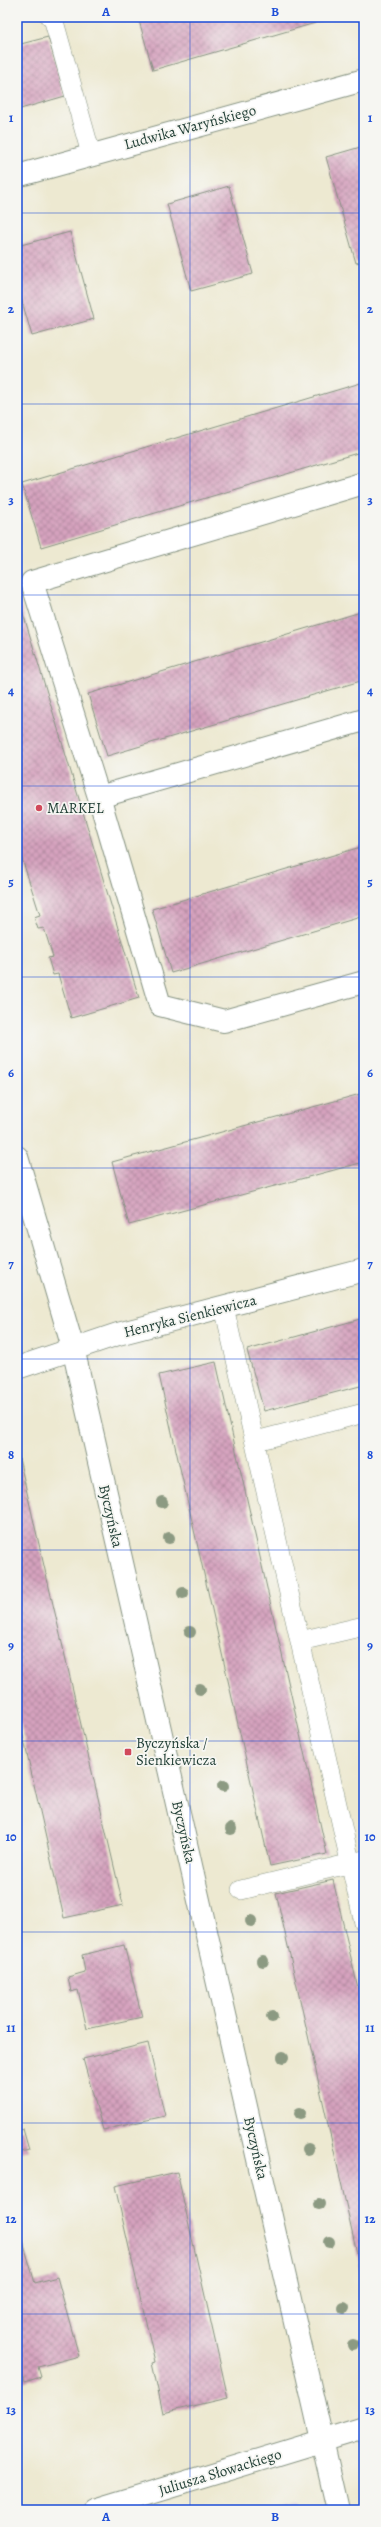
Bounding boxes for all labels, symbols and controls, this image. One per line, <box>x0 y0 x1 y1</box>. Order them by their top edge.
text: A <box>101 3 111 20</box>
text: B <box>271 3 279 20</box>
street label: Ludwika Waryńskiego <box>122 100 258 154</box>
text: 1 <box>9 109 14 126</box>
text: 1 <box>368 109 373 126</box>
text: 2 <box>8 300 15 317</box>
text: 2 <box>367 300 374 317</box>
text: 3 <box>8 491 14 508</box>
text: 3 <box>367 491 373 508</box>
text: 4 <box>8 682 14 699</box>
text: 4 <box>367 682 373 699</box>
place label: MARKEL <box>47 798 104 818</box>
marker: MARKEL <box>34 803 44 813</box>
text: 5 <box>8 873 14 890</box>
text: 5 <box>367 873 373 890</box>
text: 6 <box>8 1064 14 1081</box>
text: 6 <box>367 1064 373 1081</box>
text: 7 <box>8 1255 14 1272</box>
text: 7 <box>367 1255 373 1272</box>
street label: Henryka Sienkiewicza <box>122 1290 258 1342</box>
text: 8 <box>8 1446 14 1463</box>
text: 8 <box>367 1446 373 1463</box>
street label: Byczyńska <box>94 1483 128 1549</box>
text: 9 <box>8 1637 14 1654</box>
text: 9 <box>367 1637 373 1654</box>
place label: Byczyńska / Sienkiewicza <box>136 1733 216 1770</box>
marker: Byczyńska / Sienkiewicza <box>123 1747 133 1757</box>
street label: Byczyńska <box>167 1799 201 1865</box>
text: 10 <box>5 1828 17 1845</box>
text: 10 <box>364 1828 376 1845</box>
text: 11 <box>6 2019 16 2036</box>
text: 11 <box>365 2019 375 2036</box>
street label: Byczyńska <box>239 2115 273 2181</box>
text: 12 <box>6 2210 17 2227</box>
text: 12 <box>365 2210 376 2227</box>
text: 13 <box>6 2401 17 2418</box>
text: 13 <box>365 2401 376 2418</box>
street label: Juliusza Słowackiego <box>156 2444 284 2500</box>
text: A <box>101 2508 111 2525</box>
text: B <box>271 2508 279 2525</box>

